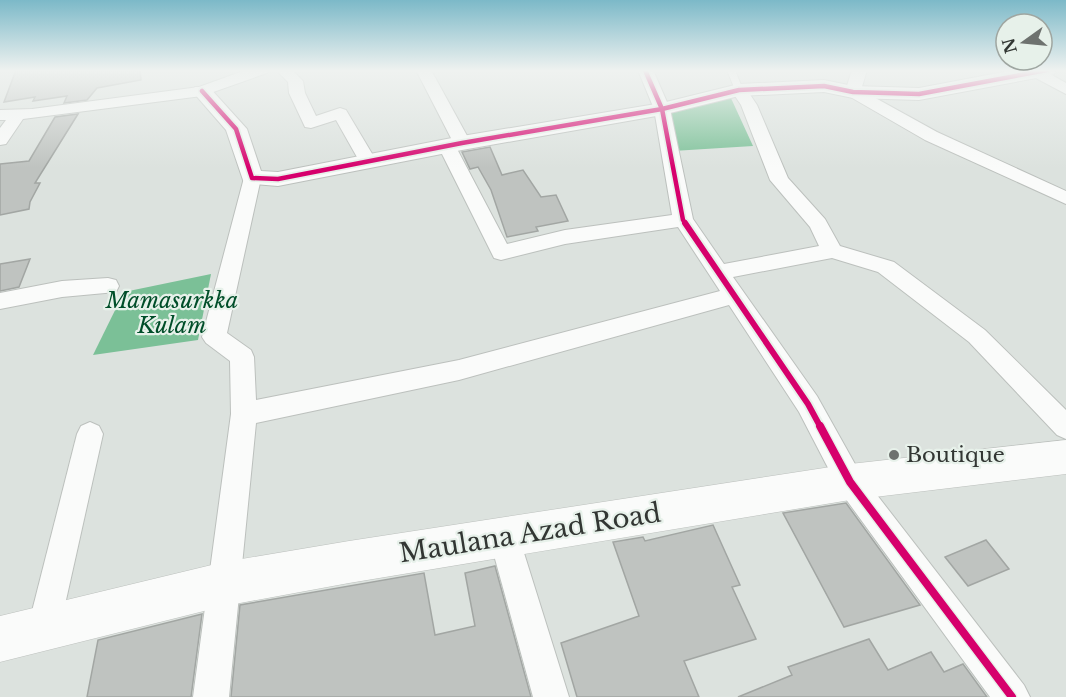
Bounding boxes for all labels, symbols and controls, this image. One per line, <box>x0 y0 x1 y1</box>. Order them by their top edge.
north arrow <box>994 12 1054 72</box>
text: N <box>998 36 1021 56</box>
water label: Mamasurkka Kulam <box>105 287 238 339</box>
place label: Boutique <box>906 442 1005 468</box>
marker: Boutique <box>887 448 901 462</box>
street label: Maulana Azad Road <box>397 496 663 570</box>

